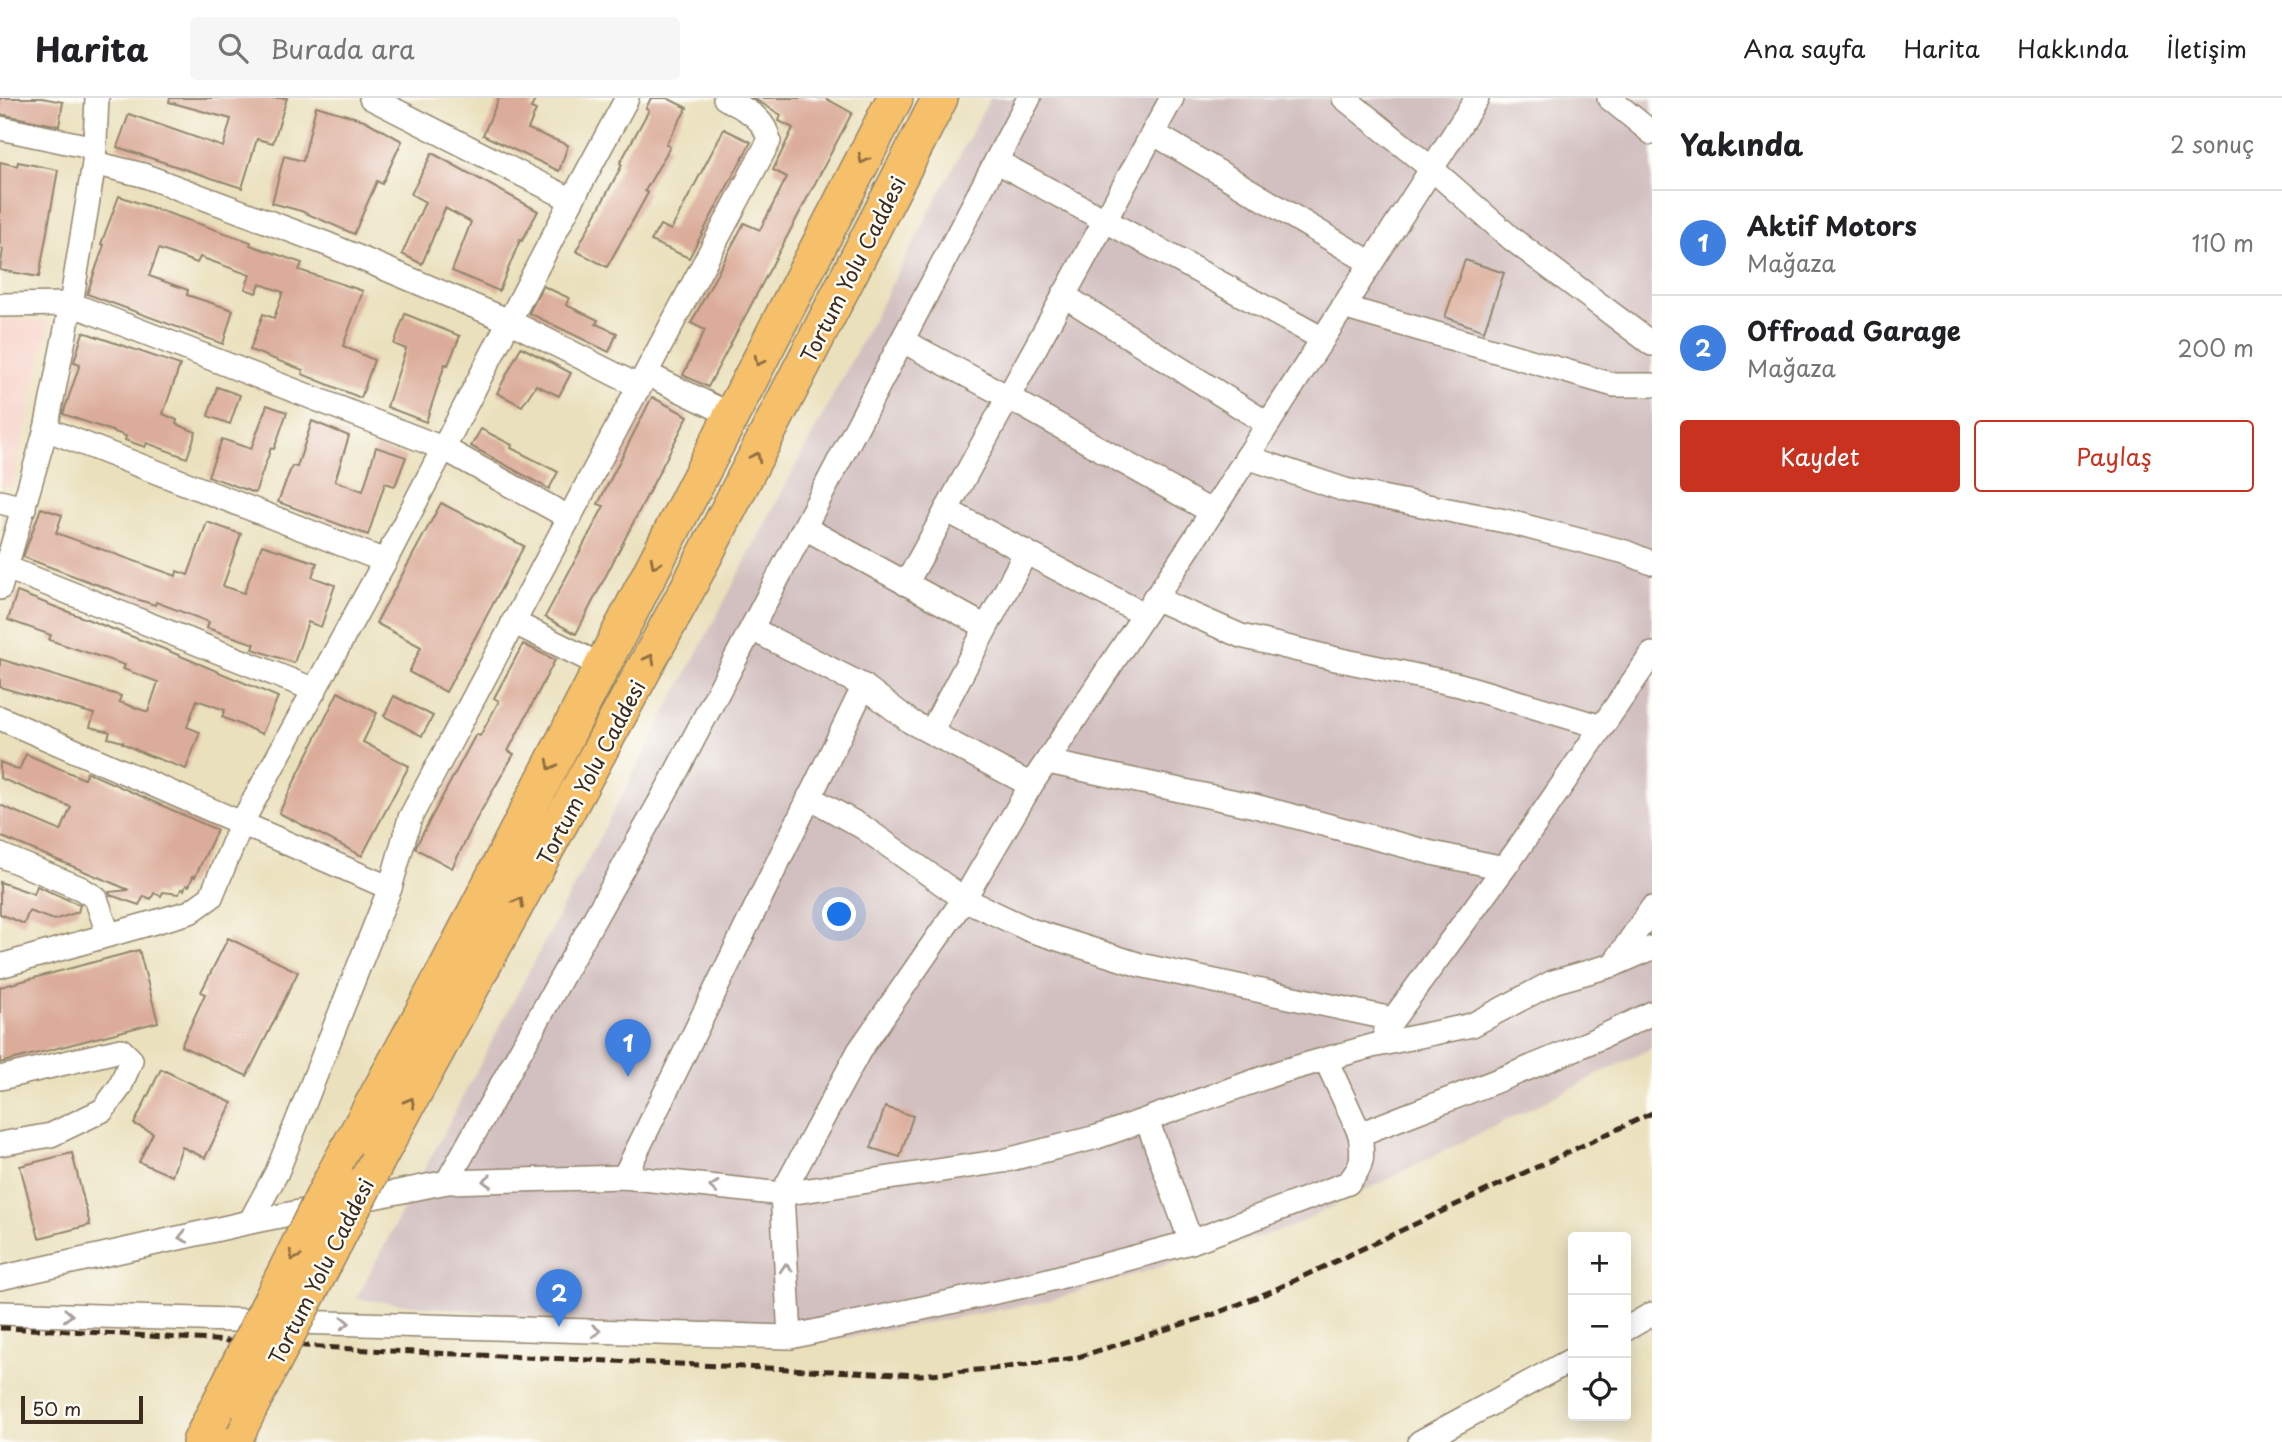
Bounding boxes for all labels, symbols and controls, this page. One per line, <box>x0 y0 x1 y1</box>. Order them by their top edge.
search box <box>190 17 680 80</box>
text: Harita <box>35 23 148 73</box>
icon: search <box>214 29 252 67</box>
text: Burada ara <box>270 29 415 68</box>
text: Ana sayfa <box>1744 30 1865 66</box>
text: Harita <box>1903 30 1980 66</box>
text: Hakkında <box>2018 30 2128 66</box>
text: İletişim <box>2166 30 2247 66</box>
text: Yakında <box>1680 121 1803 166</box>
text: 2 sonuç <box>2170 126 2254 161</box>
one-way arrow <box>858 151 872 164</box>
street label: Tortum Yolu Caddesi <box>791 170 913 368</box>
text: Aktif Motors <box>1747 206 1917 245</box>
text: 1 <box>1698 225 1709 260</box>
text: 110 m <box>2192 225 2254 260</box>
text: Mağaza <box>1747 245 1836 280</box>
text: Offroad Garage <box>1747 311 1961 350</box>
text: 2 <box>1695 330 1711 365</box>
text: 200 m <box>2177 330 2254 365</box>
text: Mağaza <box>1747 350 1836 385</box>
one-way arrow <box>754 354 768 366</box>
button: Kaydet <box>1680 420 1960 492</box>
button: Paylaş <box>1974 420 2254 492</box>
one-way arrow <box>748 452 762 464</box>
one-way arrow <box>650 556 663 568</box>
one-way arrow <box>642 654 656 666</box>
street label: Tortum Yolu Caddesi <box>528 674 652 870</box>
one-way arrow <box>545 758 559 770</box>
one-way arrow <box>511 897 524 909</box>
your location <box>822 897 856 931</box>
pin: 1 <box>605 1019 651 1077</box>
one-way arrow <box>402 1096 415 1109</box>
street label: Tortum Yolu Caddesi <box>259 1172 381 1370</box>
one-way arrow <box>481 1174 492 1189</box>
one-way arrow <box>708 1179 720 1194</box>
one-way arrow <box>178 1228 190 1243</box>
map controls <box>1568 1232 1631 1421</box>
button: + <box>1568 1232 1631 1295</box>
one-way arrow <box>288 1249 302 1261</box>
one-way arrow <box>779 1263 794 1274</box>
pin: 2 <box>536 1269 582 1327</box>
button: − <box>1568 1295 1631 1358</box>
one-way arrow <box>63 1307 74 1322</box>
one-way arrow <box>340 1315 350 1331</box>
one-way arrow <box>591 1323 602 1338</box>
button: locate <box>1568 1358 1631 1421</box>
scale bar <box>21 1393 144 1425</box>
text: 50 m <box>32 1394 81 1422</box>

